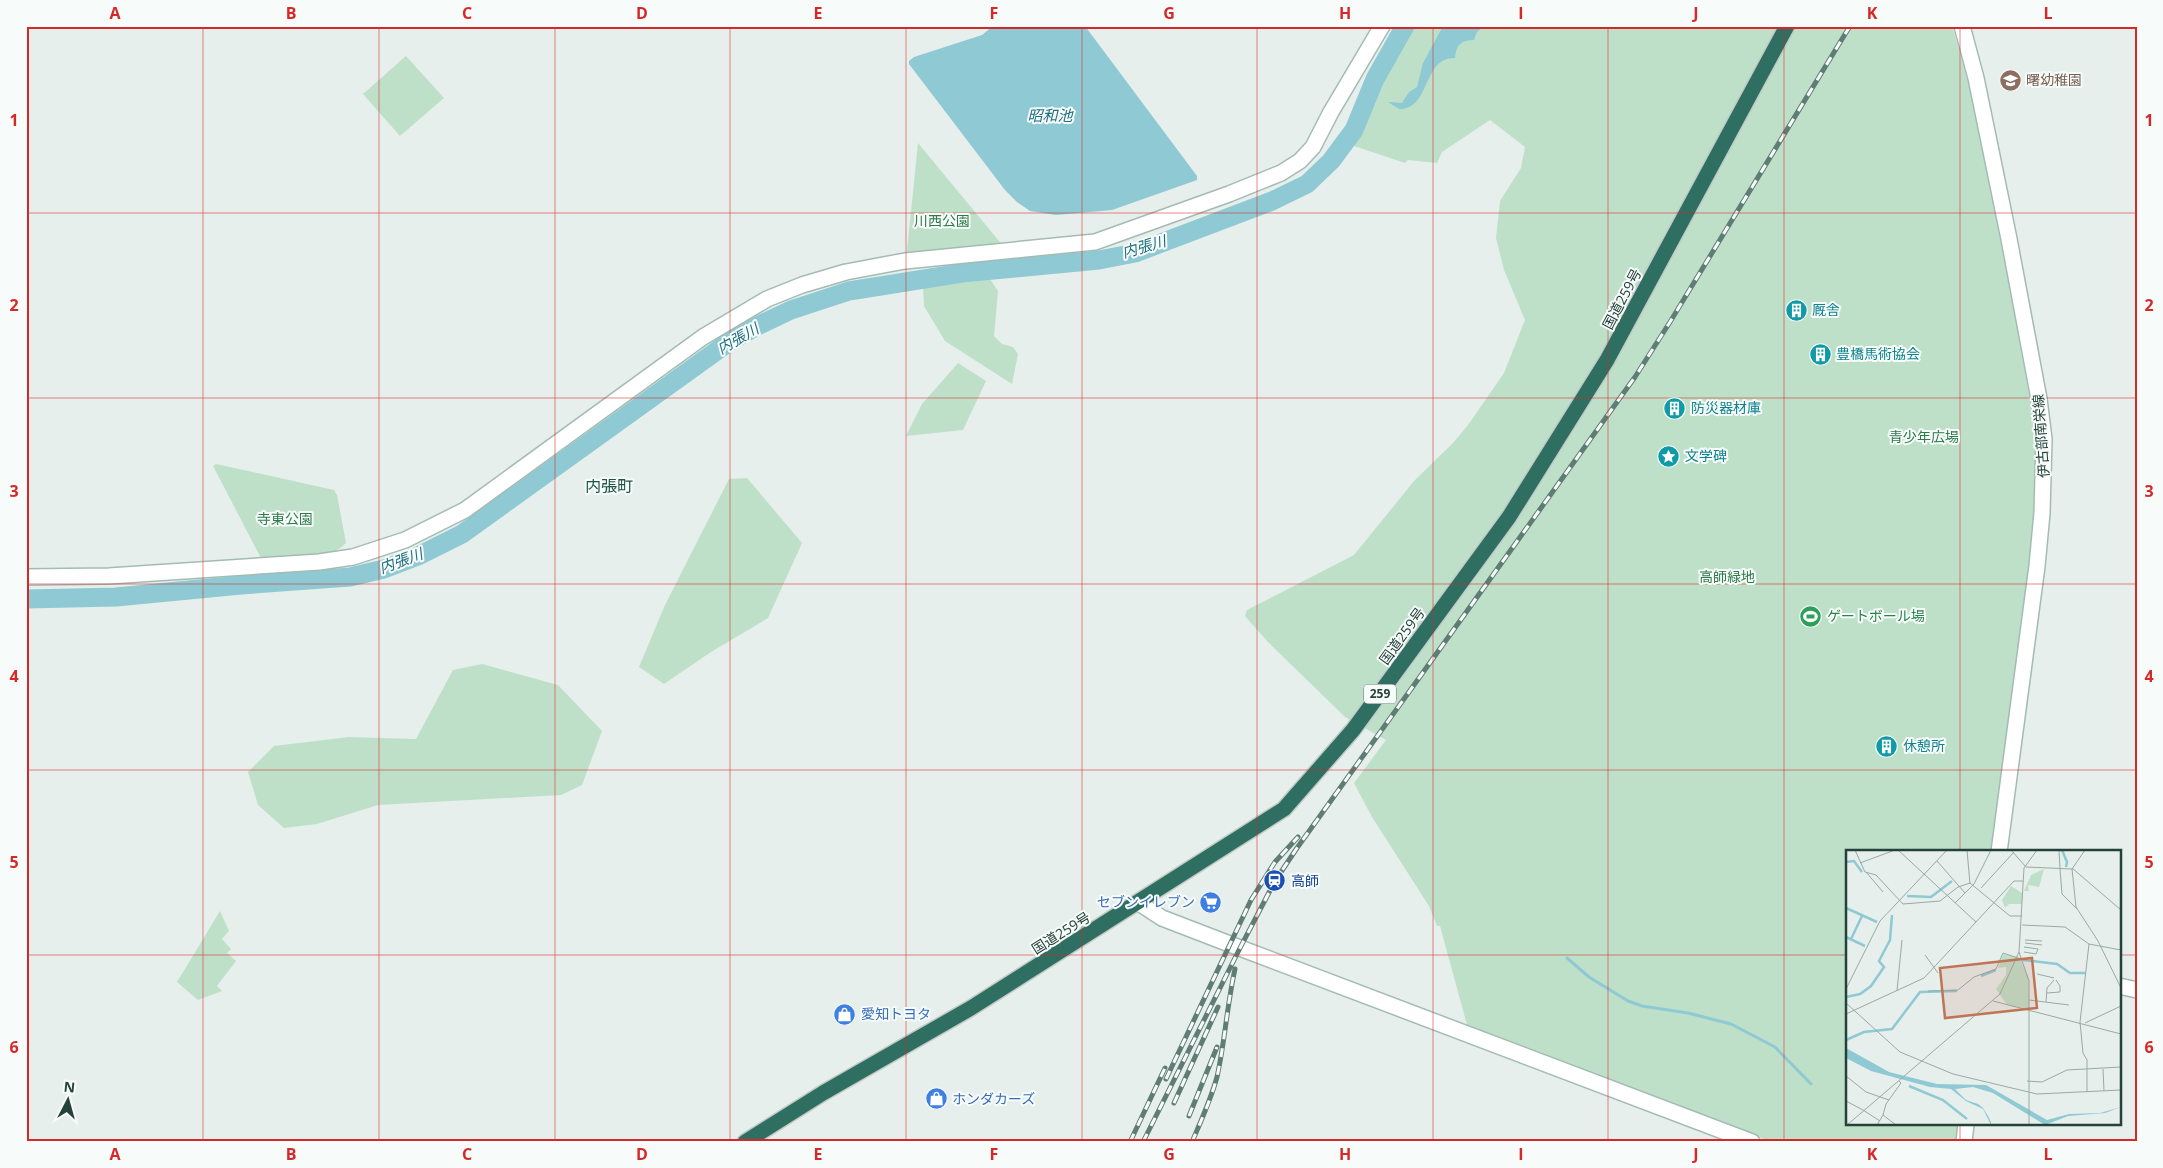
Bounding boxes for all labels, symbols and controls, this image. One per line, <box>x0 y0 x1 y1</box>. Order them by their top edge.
text: A <box>109 2 121 24</box>
text: B <box>286 2 296 24</box>
text: C <box>462 2 472 24</box>
text: D <box>636 2 648 24</box>
text: E <box>814 2 823 24</box>
text: F <box>990 2 998 24</box>
text: G <box>1163 2 1175 24</box>
text: H <box>1339 2 1351 24</box>
text: I <box>1518 2 1524 24</box>
text: J <box>1691 2 1699 24</box>
text: K <box>1867 2 1878 24</box>
text: L <box>2043 2 2053 24</box>
school or university icon: 曙幼稚園 <box>1998 68 2022 92</box>
place label: 曙幼稚園 <box>2026 70 2082 89</box>
water label: 昭和池 <box>1027 105 1074 125</box>
text: 1 <box>9 109 19 131</box>
text: 1 <box>2144 109 2154 131</box>
park label: 川西公園 <box>914 211 970 230</box>
water label: 内張川 <box>1119 230 1170 262</box>
street label: 国道259号 <box>1598 265 1645 332</box>
text: 2 <box>9 294 19 316</box>
text: 2 <box>2144 294 2154 316</box>
building icon: 厩舎 <box>1784 298 1808 322</box>
place label: 厩舎 <box>1812 300 1840 319</box>
water label: 内張川 <box>713 317 764 358</box>
building icon: 豊橋馬術協会 <box>1808 342 1832 366</box>
place label: 豊橋馬術協会 <box>1836 344 1920 363</box>
street label: 伊古部南栄線 <box>2028 393 2053 479</box>
building icon: 防災器材庫 <box>1663 396 1687 420</box>
place label: 防災器材庫 <box>1691 398 1761 417</box>
park label: 青少年広場 <box>1889 427 1959 446</box>
place icon: 文学碑 <box>1657 444 1681 468</box>
place label: 文学碑 <box>1685 446 1727 465</box>
district label: 内張町 <box>585 475 633 497</box>
text: 3 <box>9 480 19 502</box>
text: 3 <box>2144 480 2154 502</box>
park label: 寺東公園 <box>257 509 313 528</box>
water label: 内張川 <box>376 542 427 577</box>
park label: 高師緑地 <box>1699 567 1755 586</box>
street label: 国道259号 <box>1375 603 1429 668</box>
sports icon: ゲートボール場 <box>1799 604 1823 628</box>
place label: ゲートボール場 <box>1827 606 1925 625</box>
text: 4 <box>9 665 19 687</box>
text: 4 <box>2144 665 2154 687</box>
road number: 259 <box>1364 684 1396 704</box>
building icon: 休憩所 <box>1875 734 1899 758</box>
place label: 休憩所 <box>1903 736 1945 755</box>
inset map <box>1846 850 2120 1126</box>
text: 5 <box>9 851 19 873</box>
text: 5 <box>2144 851 2154 873</box>
station icon: 高師 <box>1263 869 1287 893</box>
place label: 高師 <box>1291 871 1319 890</box>
supermarket icon: セブンイレブン <box>1199 890 1223 914</box>
place label: セブンイレブン <box>1097 892 1195 911</box>
street label: 国道259号 <box>1028 907 1094 958</box>
shop icon: 愛知トヨタ <box>833 1002 857 1026</box>
place label: 愛知トヨタ <box>861 1004 931 1023</box>
text: 6 <box>9 1036 19 1058</box>
text: 6 <box>2144 1036 2154 1058</box>
north arrow <box>42 1076 92 1126</box>
text: N <box>63 1077 76 1097</box>
shop icon: ホンダカーズ <box>924 1087 948 1111</box>
place label: ホンダカーズ <box>952 1089 1035 1108</box>
text: A <box>109 1143 121 1165</box>
text: B <box>286 1143 296 1165</box>
text: C <box>462 1143 472 1165</box>
text: D <box>636 1143 648 1165</box>
text: E <box>814 1143 823 1165</box>
text: F <box>990 1143 998 1165</box>
text: G <box>1163 1143 1175 1165</box>
text: H <box>1339 1143 1351 1165</box>
text: I <box>1518 1143 1524 1165</box>
text: J <box>1691 1143 1699 1165</box>
text: K <box>1867 1143 1878 1165</box>
text: L <box>2043 1143 2053 1165</box>

